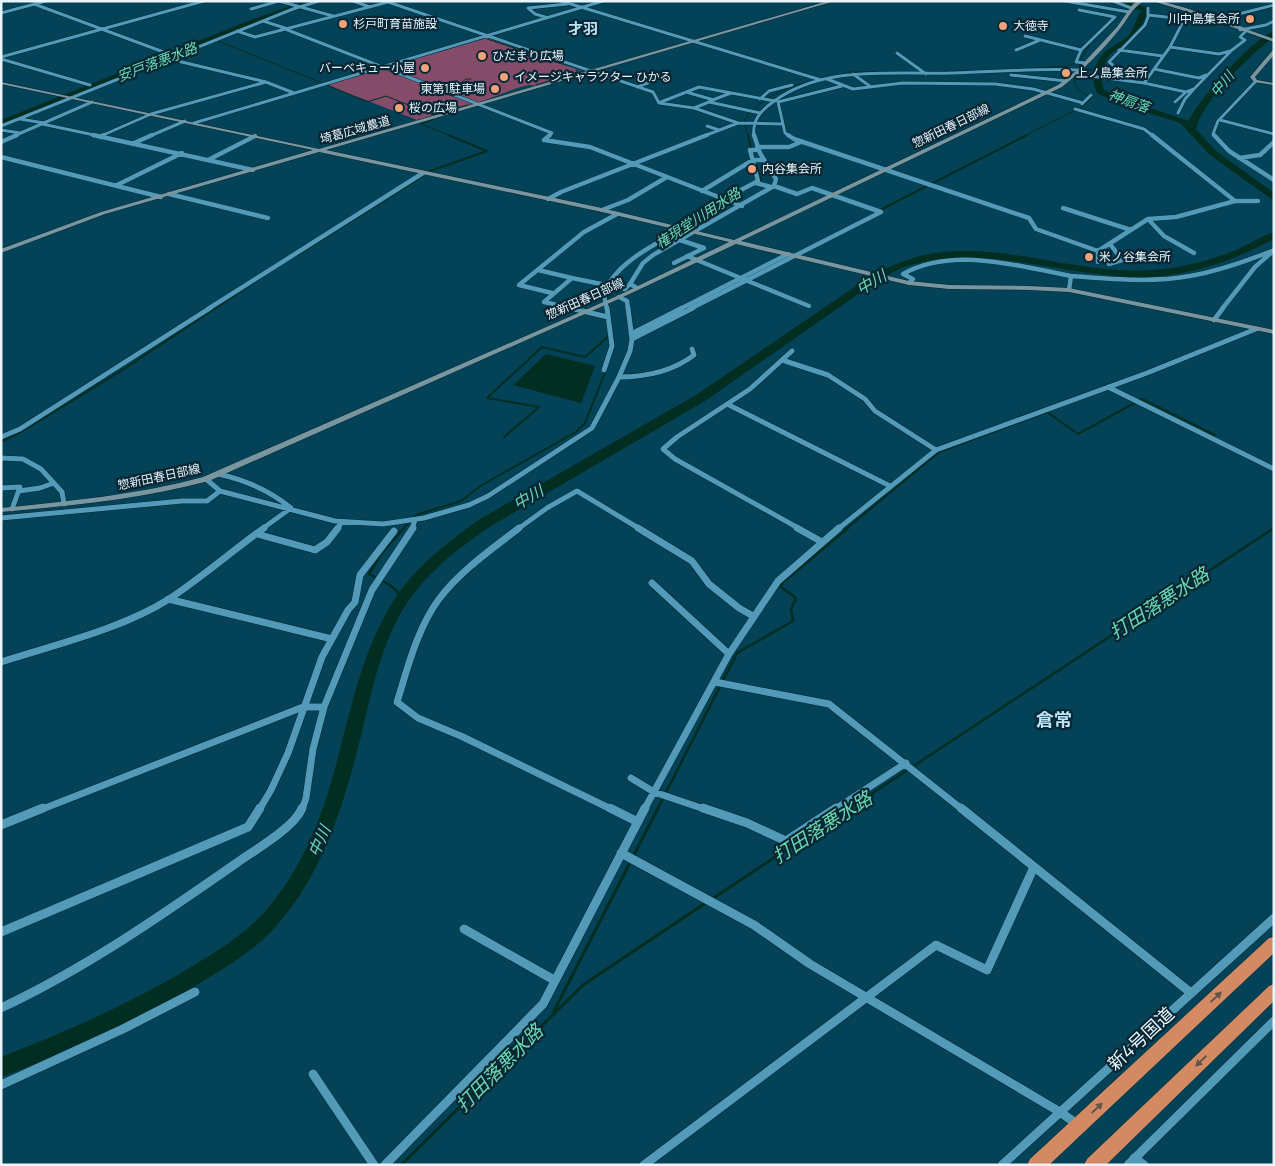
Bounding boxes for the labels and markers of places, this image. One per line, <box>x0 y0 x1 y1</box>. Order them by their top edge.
place label: 川中島集会所 <box>1168 10 1240 27</box>
marker: 川中島集会所 <box>1244 13 1256 25</box>
place label: 杉戸町育苗施設 <box>353 15 437 32</box>
place label: 大徳寺 <box>1013 17 1049 34</box>
marker: 杉戸町育苗施設 <box>337 18 349 30</box>
marker: 大徳寺 <box>997 20 1009 32</box>
place label: ひだまり広場 <box>492 47 564 64</box>
marker: ひだまり広場 <box>476 50 488 62</box>
place label: バーベキュー小屋 <box>319 59 415 76</box>
marker: バーベキュー小屋 <box>419 62 431 74</box>
place label: 上ノ島集会所 <box>1076 64 1148 81</box>
marker: 上ノ島集会所 <box>1060 67 1072 79</box>
place label: イメージキャラクター ひかる <box>514 68 672 85</box>
marker: イメージキャラクター ひかる <box>498 71 510 83</box>
place label: 東第1駐車場 <box>420 80 485 97</box>
marker: 東第1駐車場 <box>489 83 501 95</box>
place label: 桜の広場 <box>409 99 457 116</box>
marker: 桜の広場 <box>393 102 405 114</box>
place label: 内谷集会所 <box>762 160 822 177</box>
marker: 内谷集会所 <box>746 163 758 175</box>
place label: 米ノ谷集会所 <box>1099 248 1171 265</box>
marker: 米ノ谷集会所 <box>1083 251 1095 263</box>

